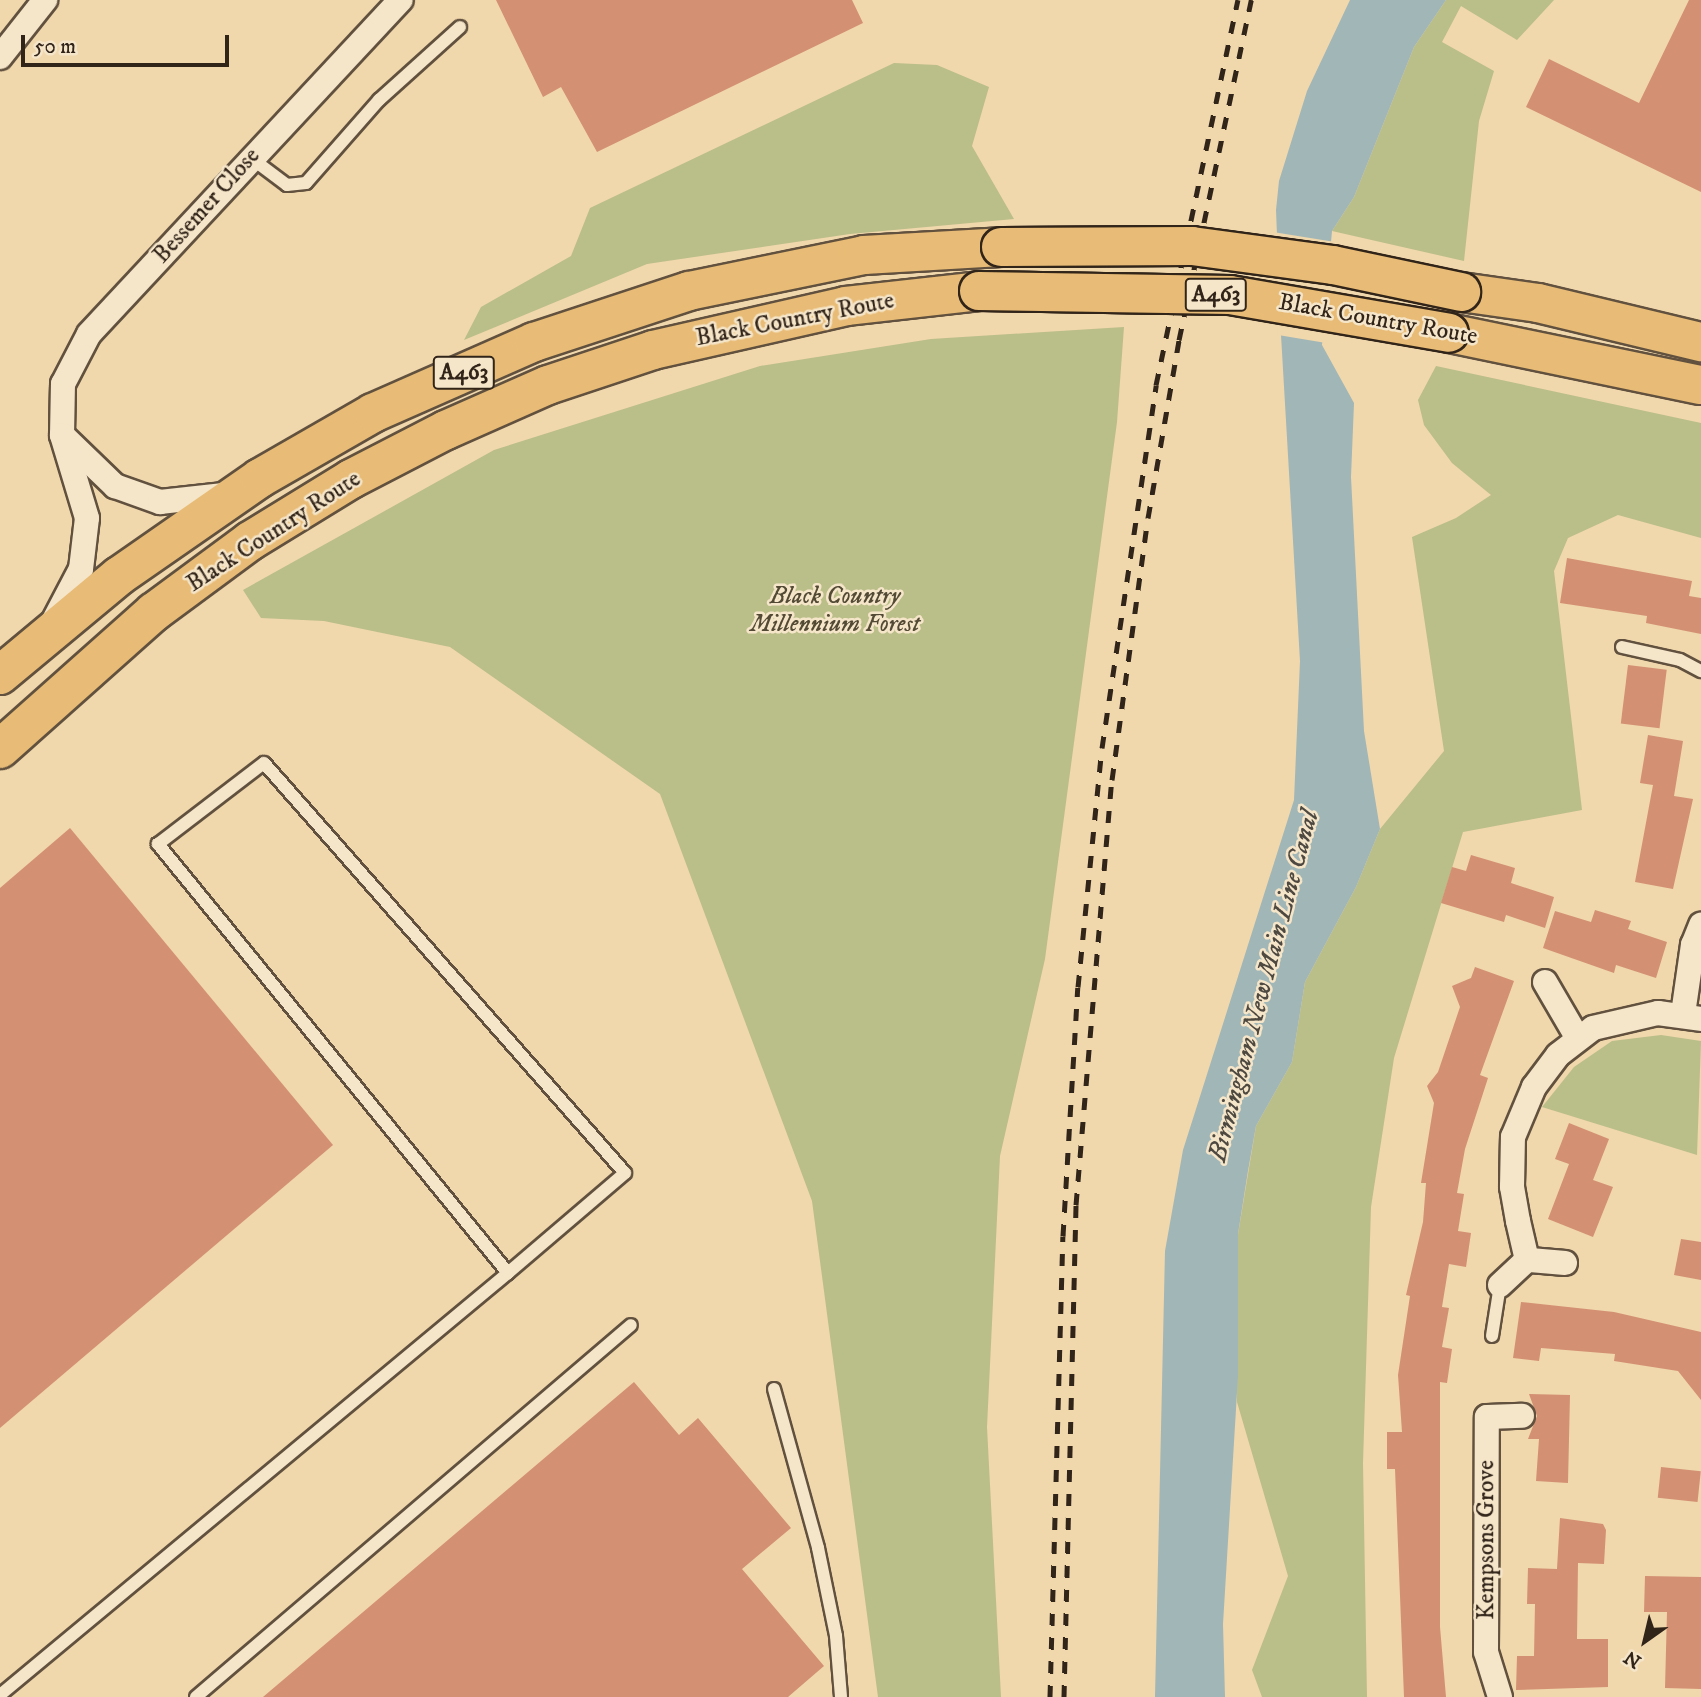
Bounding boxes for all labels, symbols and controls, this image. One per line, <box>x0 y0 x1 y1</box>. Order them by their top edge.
scale bar <box>24 21 233 65</box>
text: 50 m <box>34 34 76 60</box>
street label: Bessemer Close <box>148 142 266 270</box>
road number: A463 <box>1184 276 1248 314</box>
street label: Black Country Route <box>693 287 897 353</box>
street label: Black Country Route <box>1276 288 1480 352</box>
road number: A463 <box>433 354 496 392</box>
street label: Black Country Route <box>182 465 366 599</box>
park label: Black Country Millennium Forest <box>750 583 920 639</box>
water label: Birmingham New Main Line Canal <box>1202 807 1326 1165</box>
street label: Kempsons Grove <box>1473 1460 1501 1620</box>
north arrow <box>1610 1606 1680 1676</box>
text: N <box>1620 1645 1646 1673</box>

